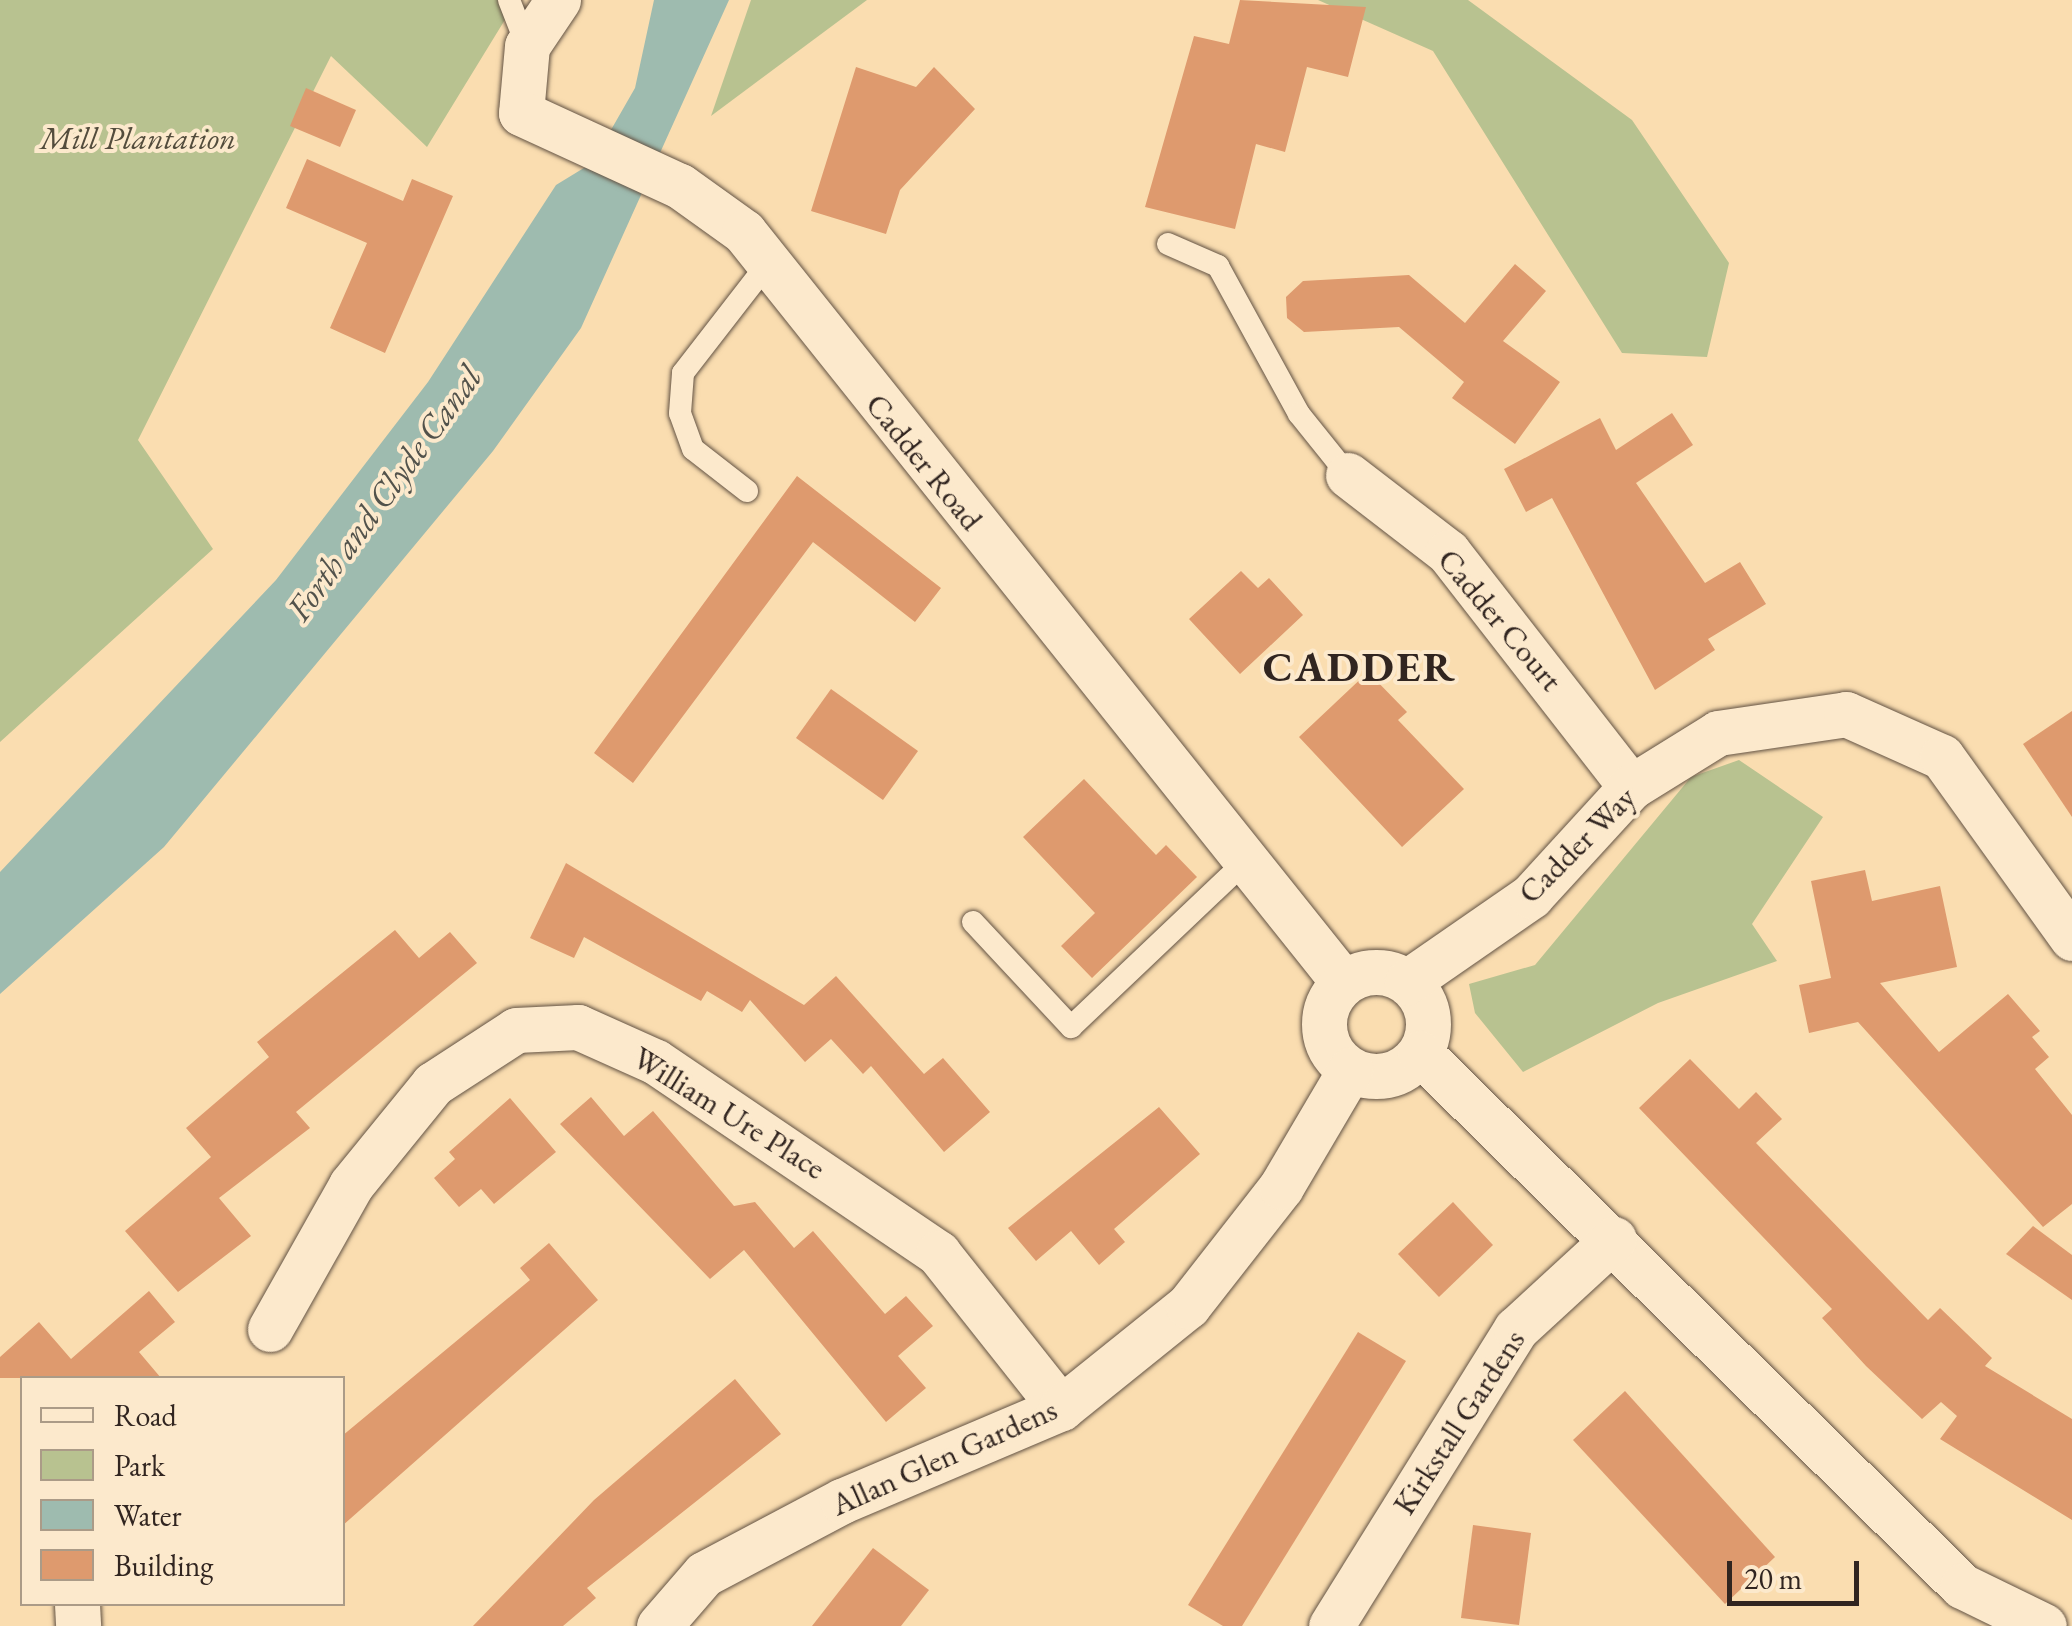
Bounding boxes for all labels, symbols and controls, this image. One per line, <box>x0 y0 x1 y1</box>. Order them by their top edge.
park label: Mill Plantation <box>40 119 236 157</box>
water label: Forth and Clyde Canal <box>277 357 491 629</box>
street label: Cadder Road <box>857 386 991 538</box>
street label: Cadder Court <box>1429 541 1571 699</box>
district label: CADDER <box>1263 642 1457 692</box>
street label: Cadder Way <box>1510 778 1644 912</box>
street label: William Ure Place <box>626 1038 832 1188</box>
street label: Kirkstall Gardens <box>1385 1322 1533 1522</box>
legend <box>20 1376 345 1606</box>
street label: Allan Glen Gardens <box>825 1390 1063 1524</box>
text: Road <box>114 1396 177 1435</box>
text: Park <box>114 1446 165 1485</box>
text: Water <box>114 1496 182 1535</box>
scale bar <box>1732 1541 1864 1603</box>
text: Building <box>114 1546 213 1585</box>
text: 20 m <box>1744 1559 1802 1598</box>

